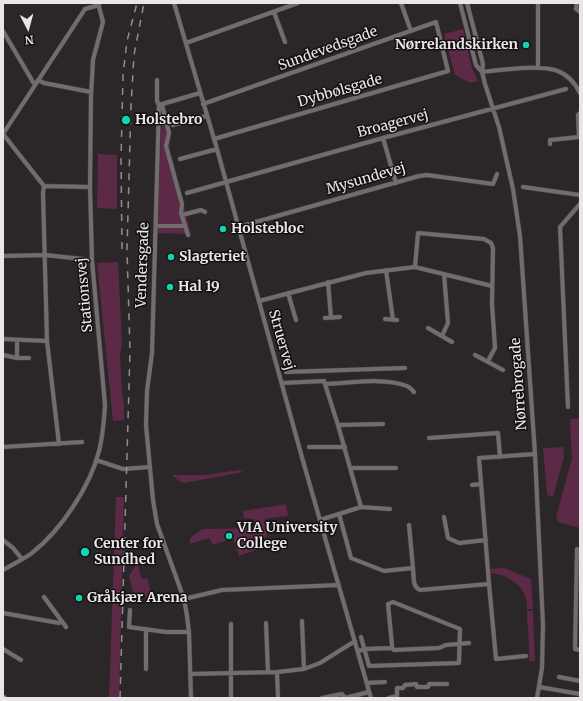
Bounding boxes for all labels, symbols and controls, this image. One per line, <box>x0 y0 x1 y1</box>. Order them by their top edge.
north arrow <box>8 8 48 48</box>
street label: Sundevedsgade <box>276 23 380 75</box>
text: N <box>24 33 34 47</box>
place label: Nørrelandskirken <box>395 37 518 53</box>
marker: Nørrelandskirken <box>521 40 531 50</box>
street label: Dybbølsgade <box>296 71 384 111</box>
street label: Broagervej <box>356 106 430 142</box>
place label: Holstebro <box>135 112 202 128</box>
marker: Holstebro <box>120 114 132 126</box>
street label: Mysundevej <box>324 160 408 198</box>
place label: Holstebloc <box>231 221 304 237</box>
street label: Vendersgade <box>133 222 153 308</box>
marker: Holstebloc <box>218 224 228 234</box>
place label: Slagteriet <box>179 249 246 265</box>
marker: Slagteriet <box>166 252 176 262</box>
street label: Stationsvej <box>73 257 97 333</box>
place label: Hal 19 <box>178 279 220 295</box>
marker: Hal 19 <box>165 282 175 292</box>
street label: Struervej <box>264 308 298 372</box>
street label: Nørrebrogade <box>507 337 531 431</box>
place label: VIA University College <box>237 520 337 552</box>
marker: VIA University College <box>224 531 234 541</box>
place label: Center for Sundhed <box>94 536 163 568</box>
marker: Center for Sundhed <box>79 546 91 558</box>
place label: Gråkjær Arena <box>87 590 188 606</box>
marker: Gråkjær Arena <box>74 593 84 603</box>

